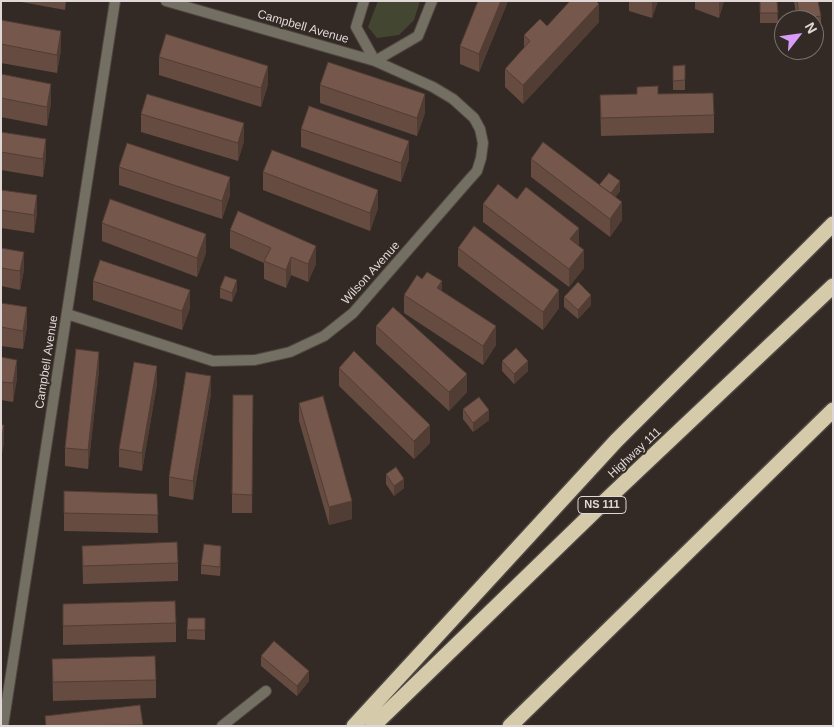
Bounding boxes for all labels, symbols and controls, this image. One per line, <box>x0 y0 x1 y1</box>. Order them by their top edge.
street label: Campbell Avenue <box>256 7 350 47</box>
north arrow <box>774 10 824 60</box>
text: N <box>802 20 821 36</box>
street label: Wilson Avenue <box>339 239 403 307</box>
street label: Campbell Avenue <box>32 314 62 410</box>
street label: Highway 111 <box>605 425 665 481</box>
road number: NS 111 <box>578 496 626 514</box>

